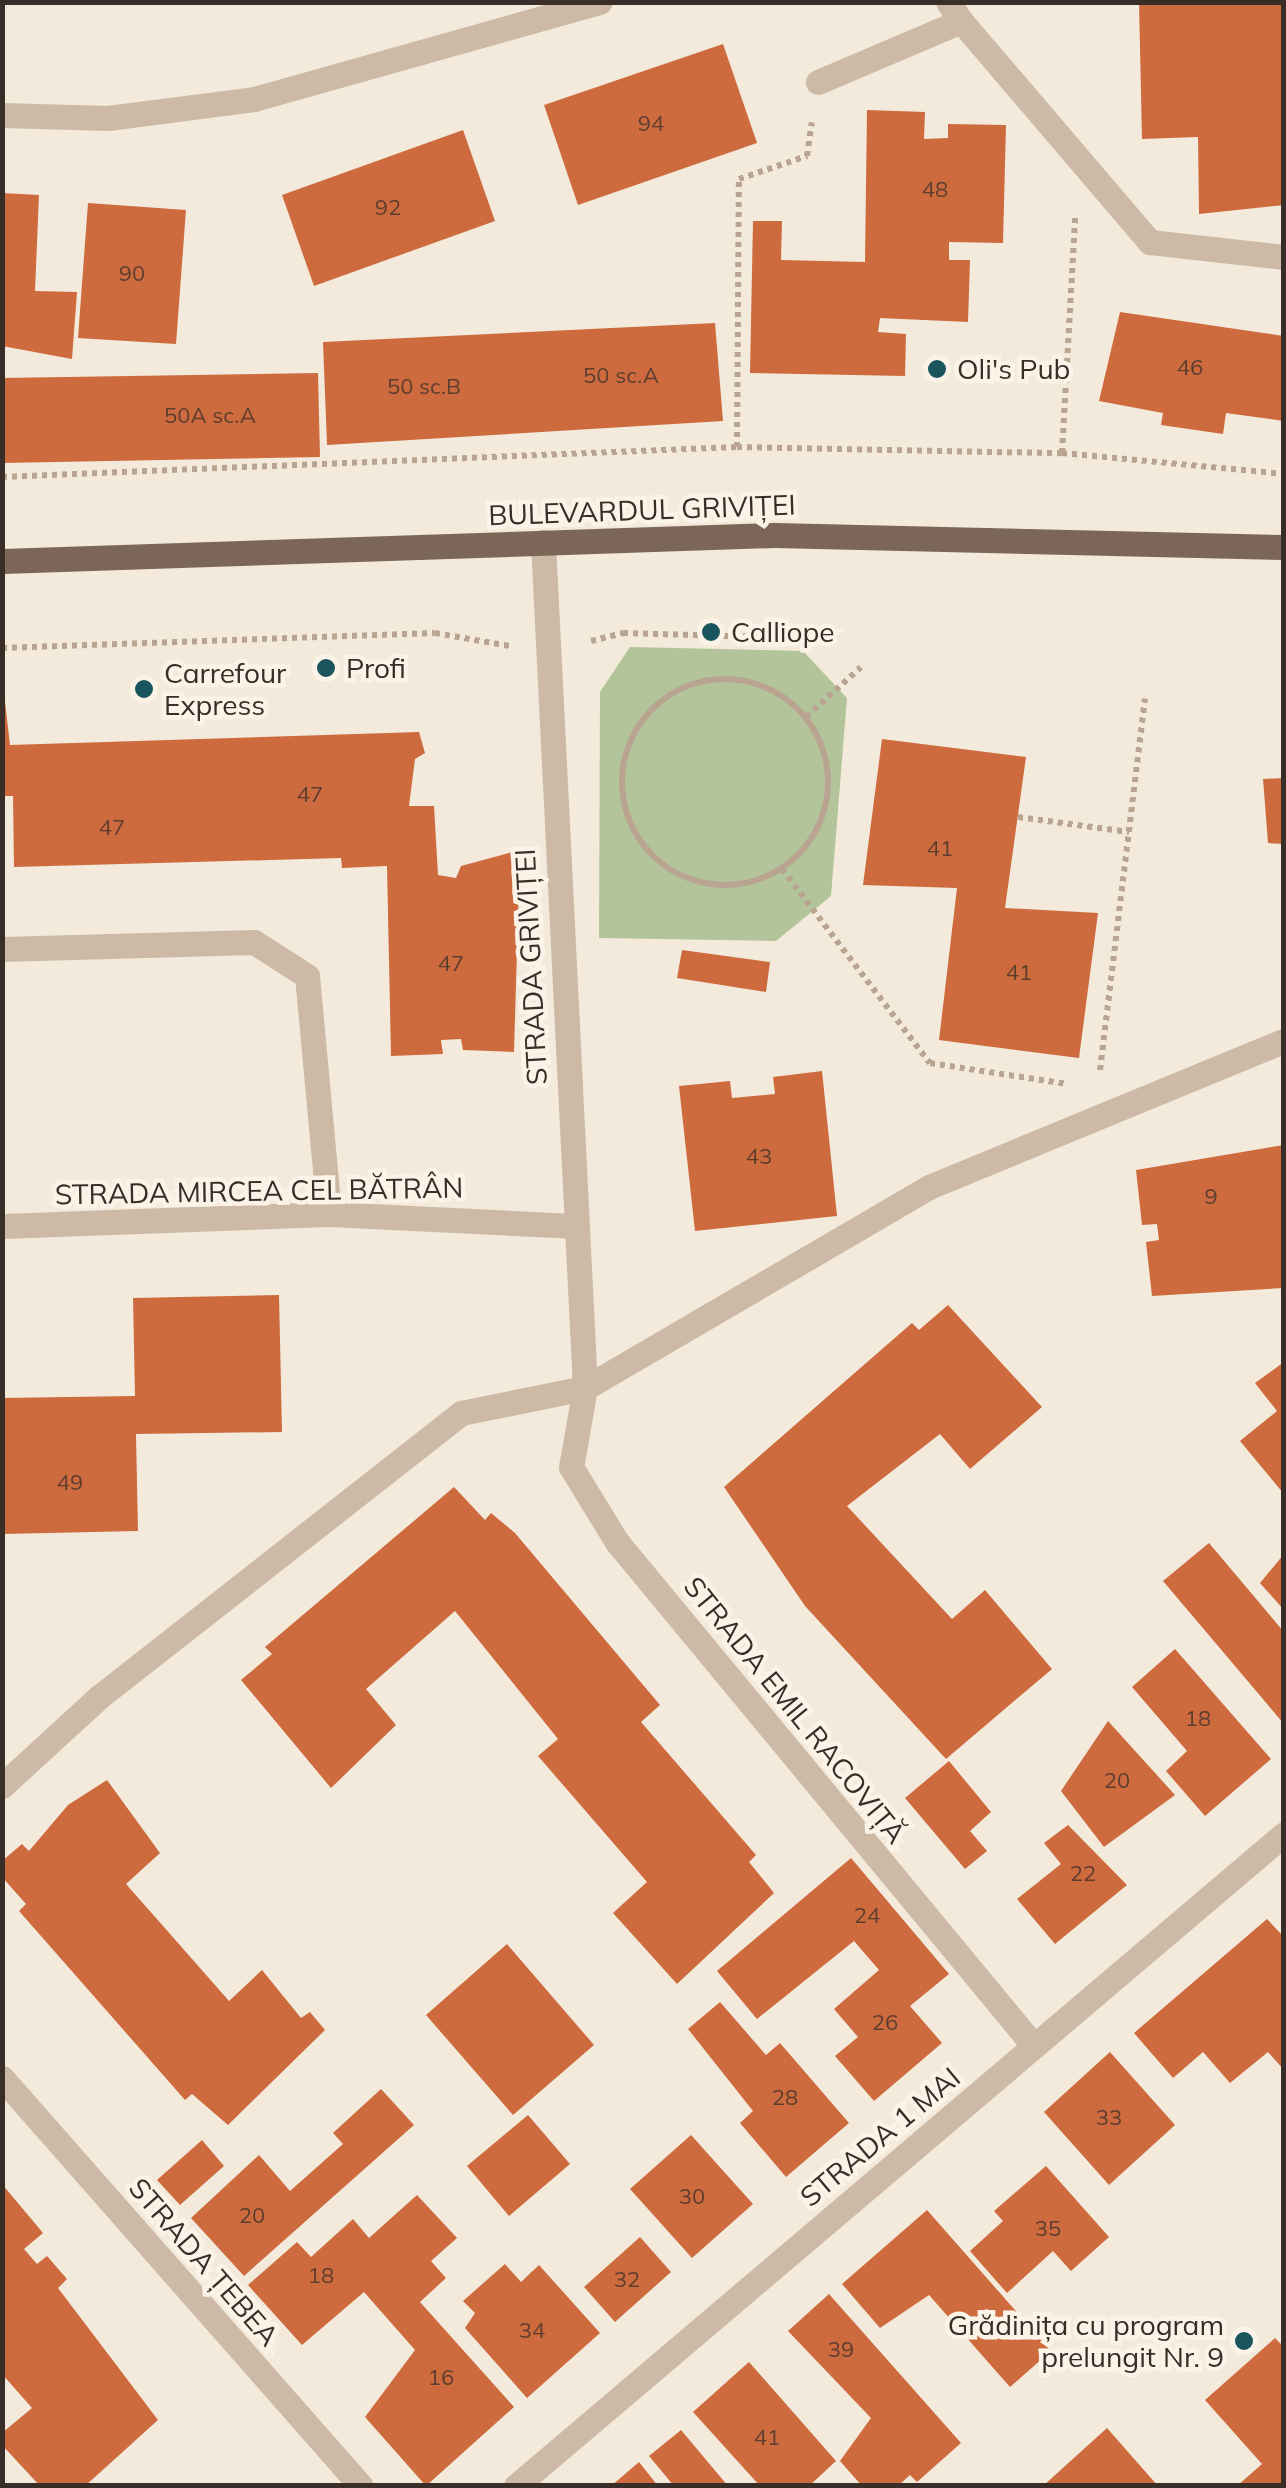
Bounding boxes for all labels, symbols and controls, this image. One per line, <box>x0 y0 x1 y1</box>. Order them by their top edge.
house number: 94 <box>638 111 664 137</box>
house number: 48 <box>922 177 948 203</box>
house number: 92 <box>375 195 401 221</box>
house number: 90 <box>119 261 145 287</box>
place label: Oli's Pub <box>957 352 1070 386</box>
house number: 46 <box>1177 355 1203 381</box>
marker: Oli's Pub <box>926 358 948 380</box>
house number: 50 sc.A <box>583 363 659 389</box>
house number: 50 sc.B <box>387 374 461 400</box>
house number: 50A sc.A <box>164 403 256 429</box>
street label: BULEVARDUL GRIVIȚEI <box>488 488 796 532</box>
place label: Calliope <box>731 615 835 649</box>
marker: Calliope <box>700 621 722 643</box>
place label: Profi <box>346 651 406 685</box>
place label: Carrefour Express <box>164 656 286 722</box>
marker: Profi <box>315 657 337 679</box>
marker: Carrefour Express <box>133 678 155 700</box>
house number: 47 <box>297 782 323 808</box>
house number: 47 <box>99 815 125 841</box>
house number: 41 <box>927 836 953 862</box>
street label: STRADA GRIVIȚEI <box>508 848 554 1086</box>
house number: 47 <box>438 951 464 977</box>
house number: 41 <box>1006 960 1032 986</box>
house number: 43 <box>746 1144 772 1170</box>
street label: STRADA MIRCEA CEL BĂTRÂN <box>54 1171 464 1211</box>
house number: 9 <box>1204 1184 1218 1210</box>
house number: 49 <box>57 1470 83 1496</box>
street label: STRADA EMIL RACOVIȚĂ <box>677 1570 913 1850</box>
house number: 18 <box>1185 1706 1211 1732</box>
house number: 20 <box>1104 1768 1130 1794</box>
house number: 22 <box>1070 1861 1096 1887</box>
house number: 24 <box>854 1903 880 1929</box>
house number: 26 <box>872 2010 898 2036</box>
street label: STRADA 1 MAI <box>793 2060 967 2214</box>
house number: 28 <box>772 2085 798 2111</box>
house number: 33 <box>1096 2105 1122 2131</box>
street label: STRADA ȚEBEA <box>122 2171 286 2353</box>
house number: 30 <box>679 2184 705 2210</box>
house number: 20 <box>239 2203 265 2229</box>
house number: 35 <box>1035 2216 1061 2242</box>
house number: 18 <box>308 2263 334 2289</box>
house number: 32 <box>614 2267 640 2293</box>
place label: Grădinița cu program prelungit Nr. 9 <box>948 2308 1224 2374</box>
house number: 34 <box>519 2318 545 2344</box>
marker: Grădinița cu program prelungit Nr. 9 <box>1233 2330 1255 2352</box>
house number: 39 <box>828 2337 854 2363</box>
house number: 16 <box>428 2365 454 2391</box>
house number: 41 <box>754 2425 780 2451</box>

